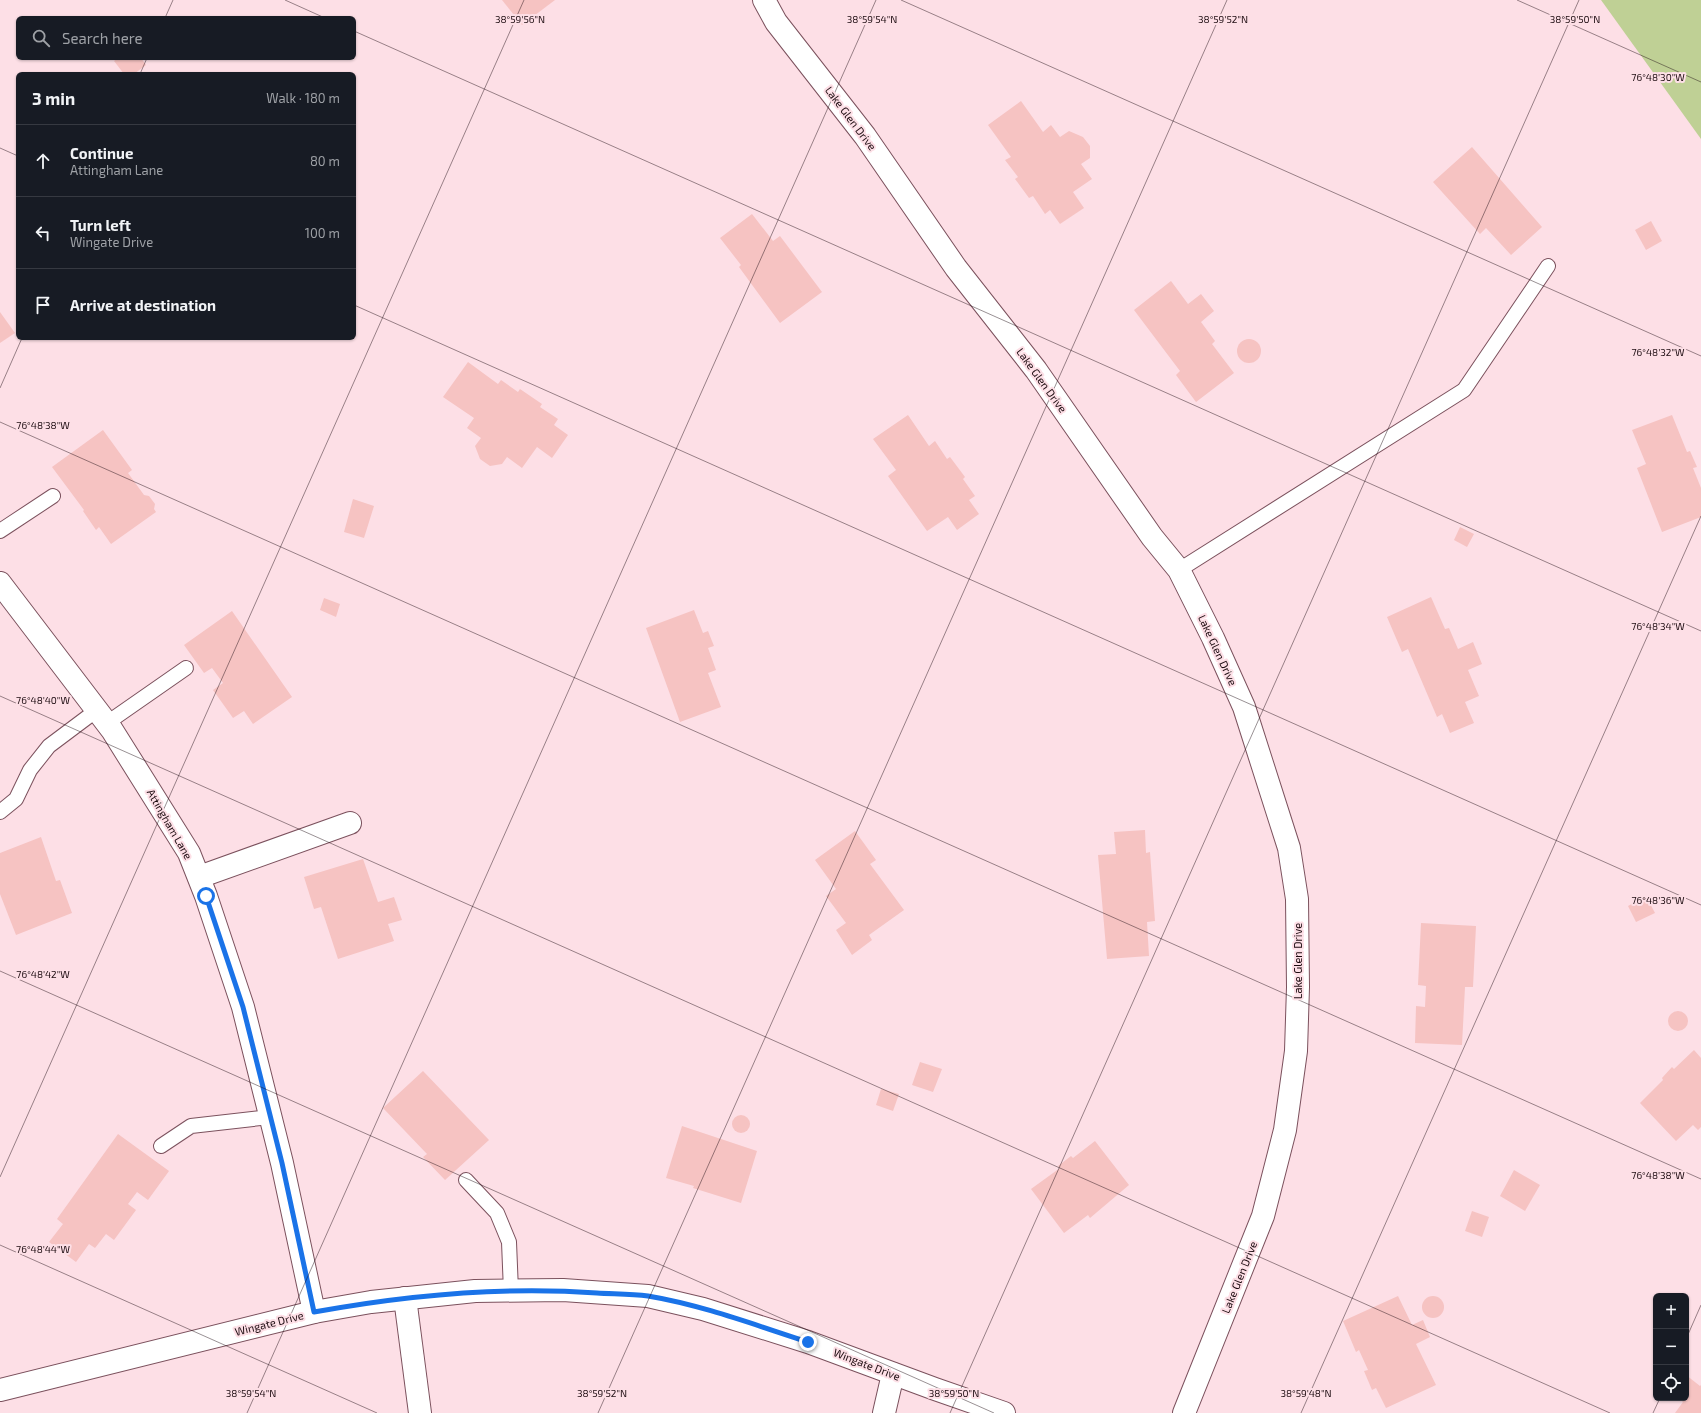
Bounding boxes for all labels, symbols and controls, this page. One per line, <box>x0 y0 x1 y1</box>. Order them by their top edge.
text: 38°59'56"N <box>495 13 545 25</box>
text: 38°59'54"N <box>847 13 897 25</box>
text: 38°59'52"N <box>1198 13 1248 25</box>
text: 38°59'50"N <box>1550 13 1600 25</box>
search box <box>16 16 356 60</box>
icon: search <box>30 27 52 49</box>
text: Search here <box>62 29 143 47</box>
text: 76°48'30"W <box>1631 71 1685 83</box>
street label: Lake Glen Drive <box>823 84 879 153</box>
text: 3 min <box>32 88 75 108</box>
text: Walk · 180 m <box>266 90 340 106</box>
text: Continue <box>70 144 133 162</box>
icon: ahead <box>32 150 54 172</box>
text: 80 m <box>310 153 340 169</box>
text: Attingham Lane <box>70 162 163 178</box>
text: Turn left <box>70 216 131 234</box>
icon: left <box>32 222 54 244</box>
text: 100 m <box>305 225 340 241</box>
text: Wingate Drive <box>70 234 153 250</box>
icon: arrive <box>32 294 54 316</box>
text: Arrive at destination <box>70 296 216 314</box>
street label: Lake Glen Drive <box>1014 345 1070 415</box>
text: 76°48'32"W <box>1632 346 1685 358</box>
text: 76°48'38"W <box>16 419 70 431</box>
street label: Lake Glen Drive <box>1196 613 1240 688</box>
text: 76°48'34"W <box>1631 620 1685 632</box>
text: 76°48'40"W <box>16 694 70 706</box>
street label: Attingham Lane <box>145 787 195 861</box>
route start <box>197 887 215 905</box>
text: 76°48'36"W <box>1631 894 1685 906</box>
street label: Lake Glen Drive <box>1291 923 1304 999</box>
text: 76°48'42"W <box>16 968 70 980</box>
text: 76°48'38"W <box>1631 1169 1685 1181</box>
street label: Lake Glen Drive <box>1219 1239 1259 1315</box>
text: 76°48'44"W <box>16 1243 70 1255</box>
map controls <box>1653 1293 1689 1401</box>
button: + <box>1653 1293 1689 1329</box>
street label: Wingate Drive <box>233 1308 305 1338</box>
button: − <box>1653 1329 1689 1365</box>
route end <box>799 1333 817 1351</box>
street label: Wingate Drive <box>832 1345 902 1383</box>
button: locate <box>1653 1365 1689 1401</box>
text: 38°59'54"N <box>226 1387 276 1399</box>
text: 38°59'52"N <box>577 1387 627 1399</box>
text: 38°59'50"N <box>929 1387 979 1399</box>
text: 38°59'48"N <box>1280 1387 1332 1399</box>

